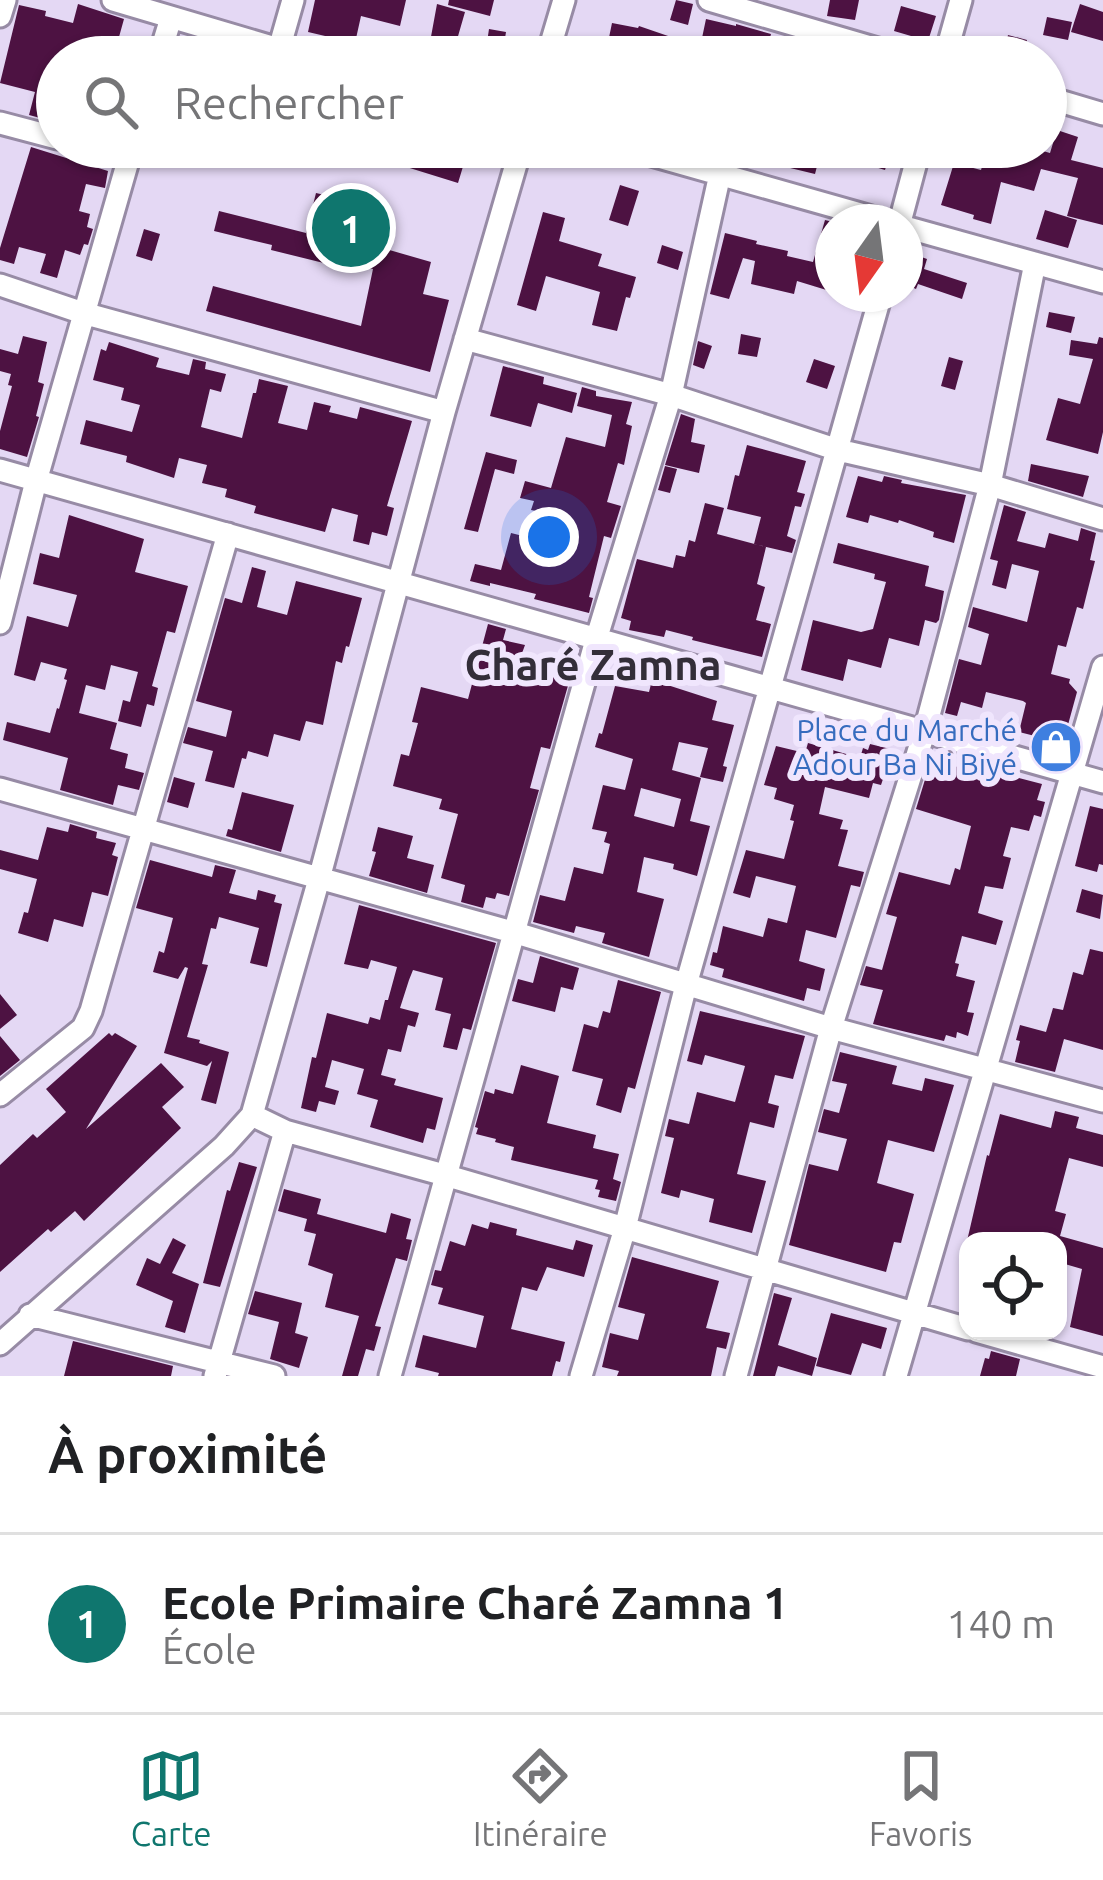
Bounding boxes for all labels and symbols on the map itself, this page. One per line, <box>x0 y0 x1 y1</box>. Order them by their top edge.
pin: 1 <box>312 183 390 273</box>
north arrow <box>815 204 923 312</box>
your location <box>519 507 579 567</box>
district label: Charé Zamna <box>464 641 722 688</box>
place label: Place du Marché Adour Ba Ni Biyé <box>793 713 1017 781</box>
shop icon: Place du Marché Adour Ba Ni Biyé <box>1028 719 1084 775</box>

